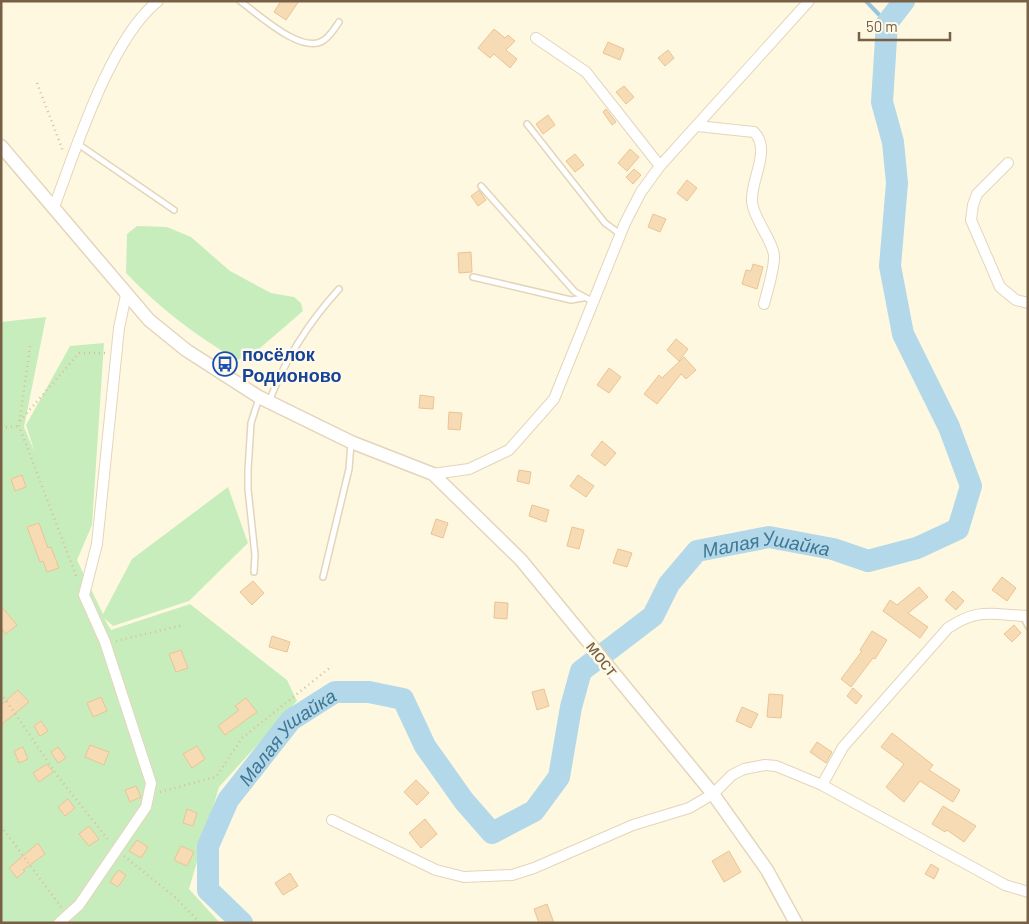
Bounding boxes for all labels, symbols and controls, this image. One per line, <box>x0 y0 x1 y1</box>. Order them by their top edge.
scale bar <box>859 10 950 42</box>
text: 50 m <box>866 17 898 35</box>
place label: посёлок Родионово <box>242 343 342 386</box>
bus stop icon: посёлок Родионово <box>212 351 238 377</box>
water label: Малая Ушайка <box>700 524 832 561</box>
street label: мост <box>582 636 624 680</box>
water label: Малая Ушайка <box>233 683 340 789</box>

